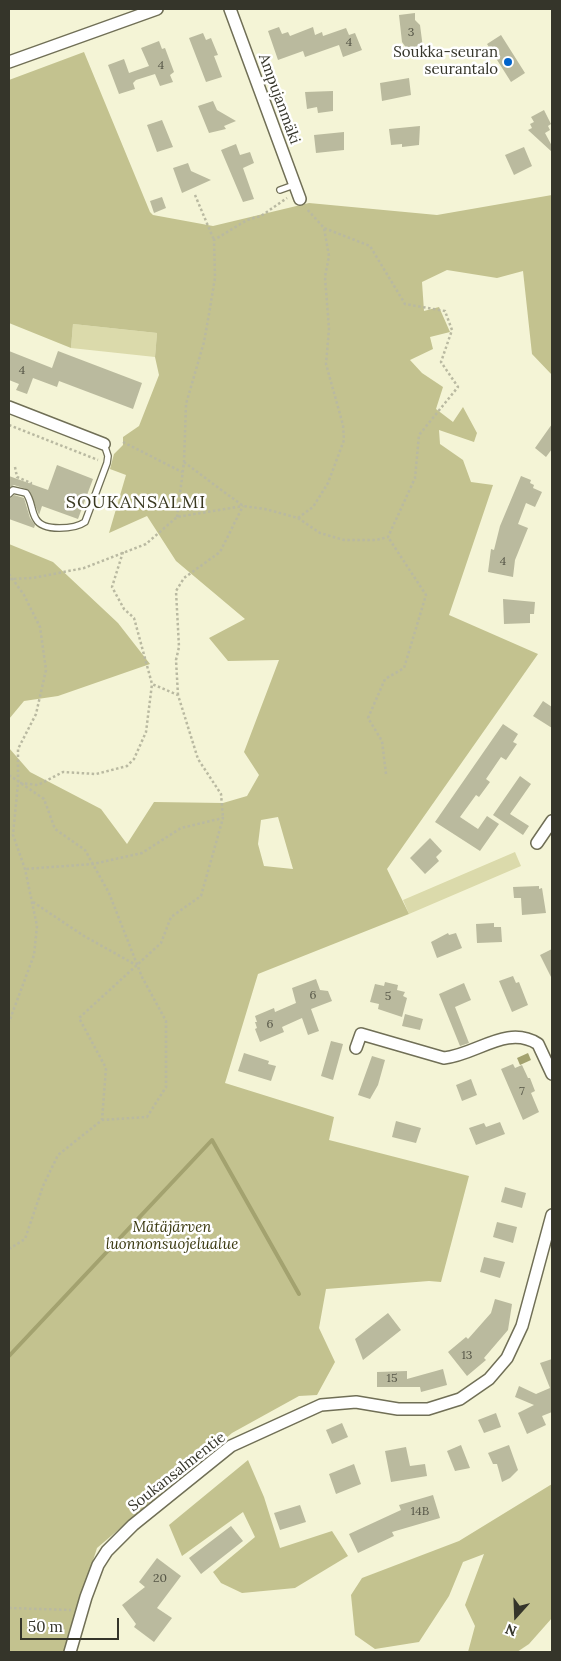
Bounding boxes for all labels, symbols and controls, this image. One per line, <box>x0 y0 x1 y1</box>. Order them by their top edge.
house number: 3 <box>408 26 414 40</box>
house number: 4 <box>346 36 352 50</box>
place label: Soukka-seuran seurantalo <box>393 44 498 79</box>
street label: Ampujanmäki <box>254 51 304 147</box>
marker: Soukka-seuran seurantalo <box>502 56 514 68</box>
house number: 4 <box>158 59 164 73</box>
house number: 4 <box>19 364 25 378</box>
district label: SOUKANSALMI <box>64 492 208 514</box>
house number: 4 <box>500 555 506 569</box>
house number: 6 <box>310 989 316 1003</box>
house number: 5 <box>385 990 391 1004</box>
house number: 6 <box>267 1018 273 1032</box>
house number: 7 <box>519 1085 525 1099</box>
park label: Mätäjärven luonnonsuojelualue <box>106 1219 238 1254</box>
house number: 13 <box>461 1349 473 1363</box>
house number: 15 <box>387 1372 397 1386</box>
street label: Soukansalmentie <box>125 1428 229 1516</box>
house number: 14B <box>411 1505 429 1519</box>
house number: 20 <box>153 1572 167 1586</box>
north arrow <box>491 1591 541 1641</box>
scale bar <box>22 1608 121 1640</box>
text: 50 m <box>28 1617 63 1636</box>
text: N <box>503 1620 519 1640</box>

